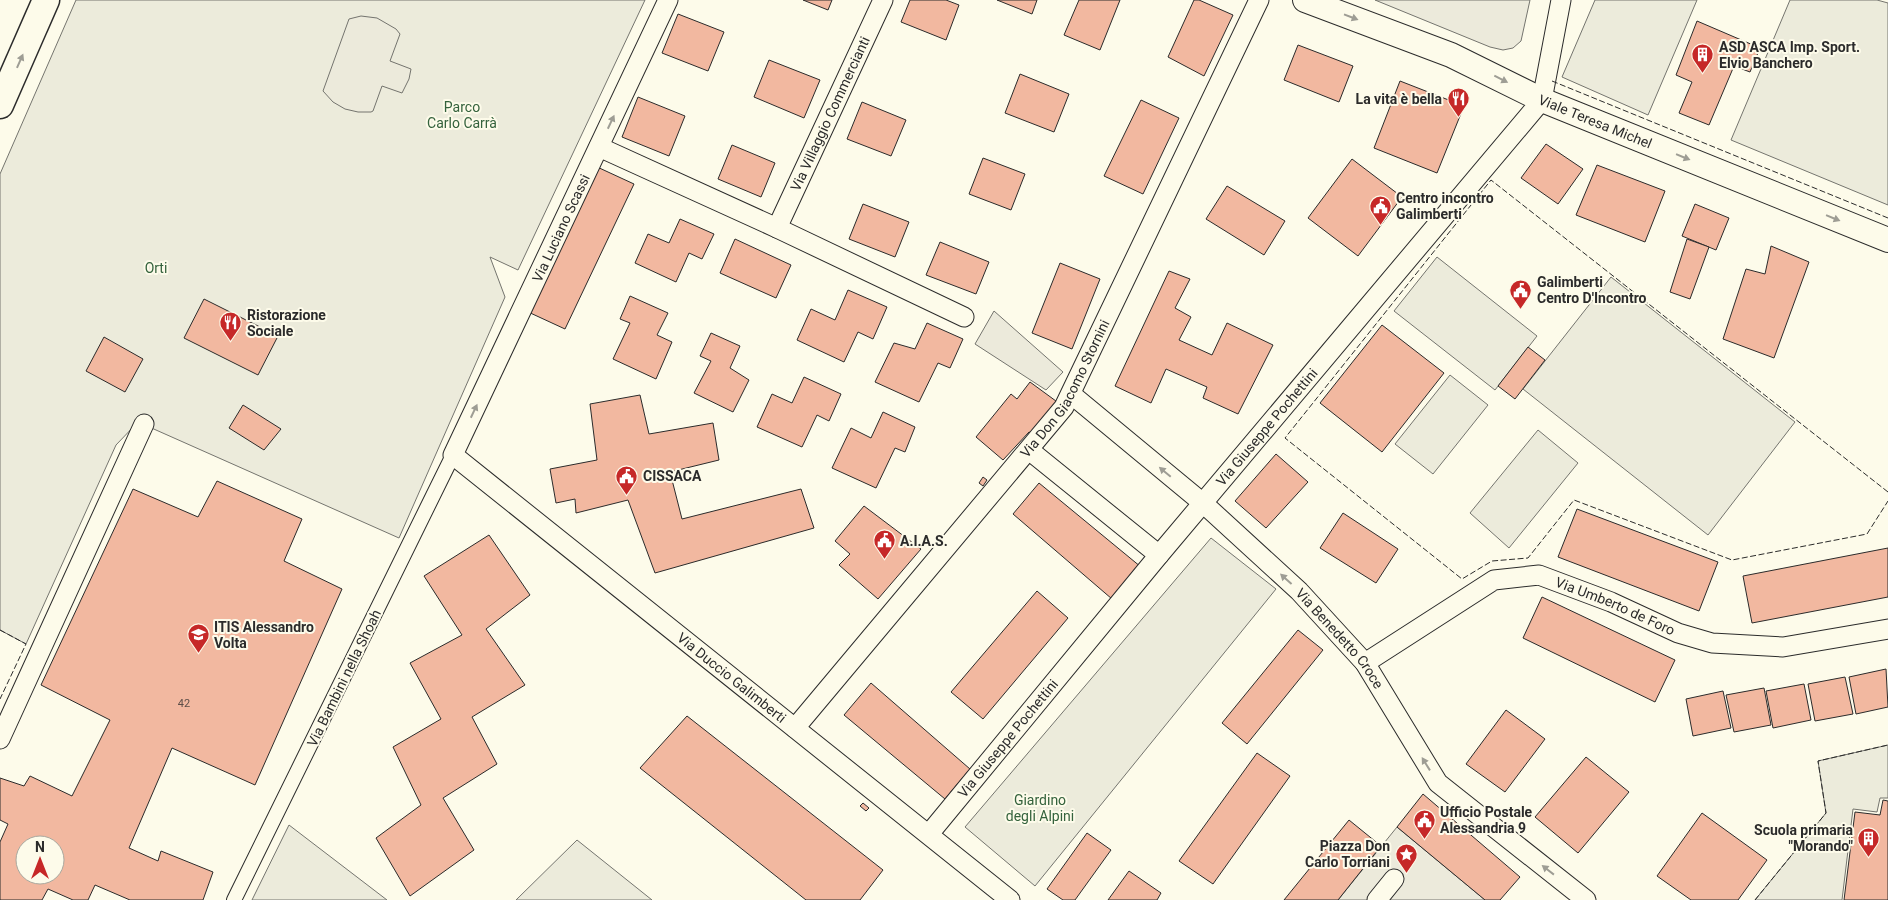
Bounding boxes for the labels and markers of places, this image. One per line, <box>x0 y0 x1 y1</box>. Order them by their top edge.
place label: ASD ASCA Imp. Sport. Elvio Banchero <box>1719 39 1860 71</box>
building icon: ASD ASCA Imp. Sport. Elvio Banchero <box>1691 43 1715 74</box>
restaurant icon: La vita è bella <box>1446 87 1470 118</box>
place label: La vita è bella <box>1356 91 1442 107</box>
place label: Centro incontro Galimberti <box>1396 190 1494 222</box>
public building icon: Centro incontro Galimberti <box>1368 194 1392 225</box>
place label: Galimberti Centro D'Incontro <box>1537 274 1647 306</box>
public building icon: Galimberti Centro D'Incontro <box>1509 278 1533 309</box>
place label: Ristorazione Sociale <box>247 307 326 339</box>
restaurant icon: Ristorazione Sociale <box>219 311 243 342</box>
public building icon: CISSACA <box>615 464 639 495</box>
place label: CISSACA <box>643 468 702 484</box>
public building icon: A.I.A.S. <box>872 529 896 560</box>
place label: A.I.A.S. <box>900 533 948 549</box>
place label: ITIS Alessandro Volta <box>214 619 314 651</box>
school or university icon: ITIS Alessandro Volta <box>186 623 210 654</box>
place label: Ufficio Postale Alessandria 9 <box>1440 804 1533 836</box>
public building icon: Ufficio Postale Alessandria 9 <box>1412 808 1436 839</box>
place label: Scuola primaria "Morando" <box>1754 822 1854 854</box>
building icon: Scuola primaria "Morando" <box>1857 826 1881 857</box>
place label: Piazza Don Carlo Torriani <box>1305 838 1390 870</box>
place icon: Piazza Don Carlo Torriani <box>1394 842 1418 873</box>

